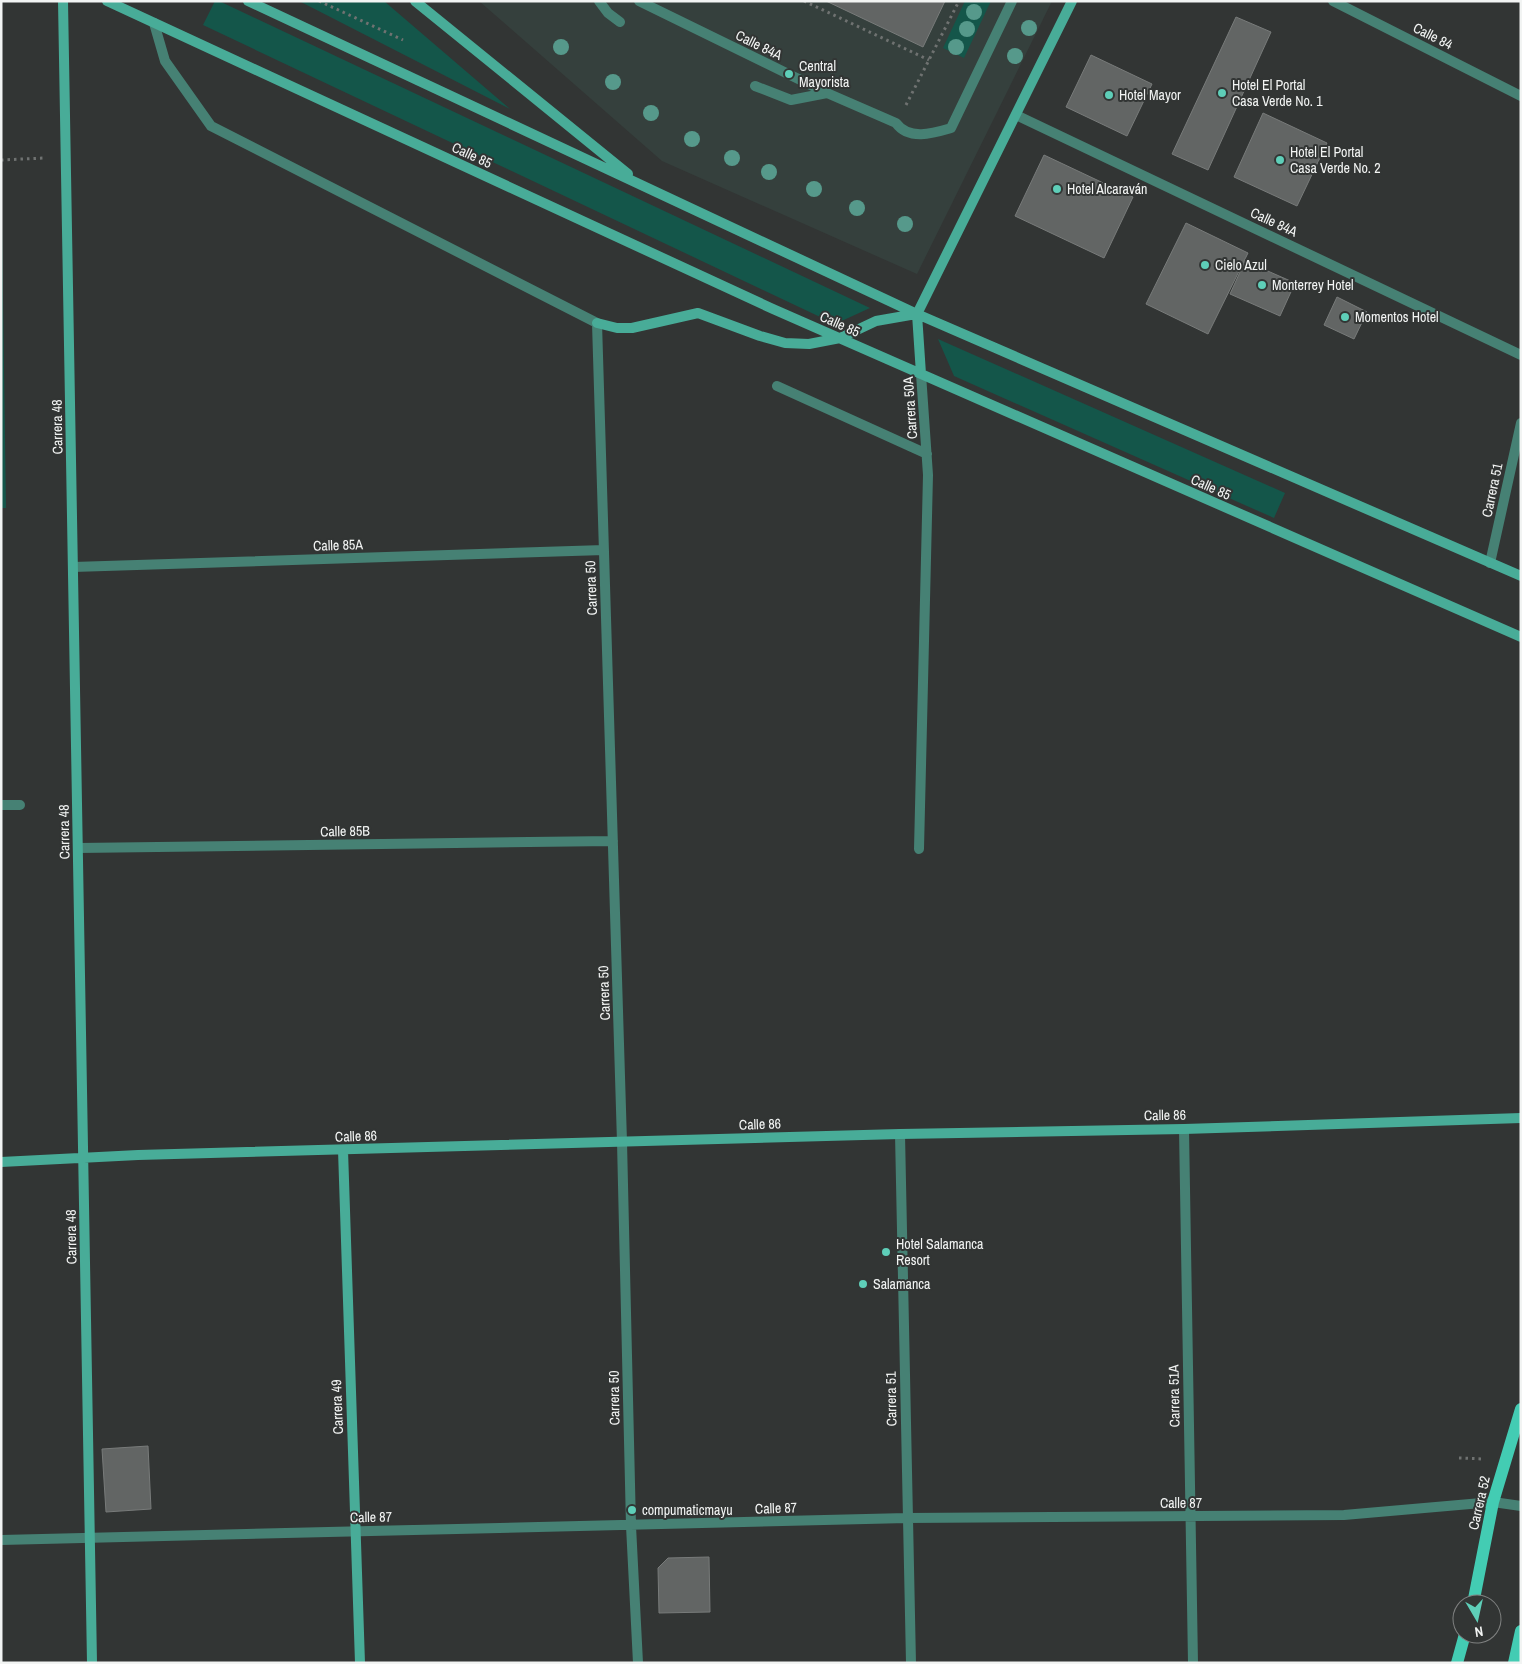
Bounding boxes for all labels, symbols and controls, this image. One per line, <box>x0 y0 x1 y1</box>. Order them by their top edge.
street label: Calle 84 <box>1410 18 1456 54</box>
street label: Calle 84A <box>733 26 786 64</box>
place label: Central Mayorista <box>799 57 850 91</box>
marker: Central Mayorista <box>783 68 795 80</box>
place label: Hotel El Portal Casa Verde No. 1 <box>1232 76 1323 110</box>
place label: Hotel Mayor <box>1119 86 1181 104</box>
marker: Hotel El Portal Casa Verde No. 1 <box>1216 87 1228 99</box>
marker: Hotel Mayor <box>1103 89 1115 101</box>
street label: Calle 85 <box>449 138 495 172</box>
place label: Hotel El Portal Casa Verde No. 2 <box>1290 143 1381 177</box>
marker: Hotel El Portal Casa Verde No. 2 <box>1274 154 1286 166</box>
place label: Hotel Alcaraván <box>1067 180 1147 198</box>
marker: Hotel Alcaraván <box>1051 183 1063 195</box>
street label: Calle 84A <box>1248 203 1301 241</box>
place label: Cielo Azul <box>1215 256 1267 274</box>
marker: Cielo Azul <box>1199 259 1211 271</box>
place label: Monterrey Hotel <box>1272 276 1354 294</box>
marker: Monterrey Hotel <box>1256 279 1268 291</box>
street label: Calle 85 <box>817 307 863 341</box>
place label: Momentos Hotel <box>1355 308 1439 326</box>
marker: Momentos Hotel <box>1339 311 1351 323</box>
street label: Carrera 50A <box>899 376 921 440</box>
street label: Carrera 48 <box>48 399 66 455</box>
street label: Carrera 51 <box>1477 461 1507 519</box>
street label: Calle 85 <box>1188 470 1234 504</box>
street label: Calle 85A <box>313 535 364 555</box>
street label: Carrera 50 <box>581 560 601 616</box>
street label: Carrera 48 <box>55 804 73 860</box>
street label: Calle 85B <box>320 822 370 840</box>
street label: Carrera 50 <box>594 965 614 1021</box>
street label: Calle 86 <box>1144 1106 1186 1124</box>
street label: Calle 86 <box>739 1114 781 1134</box>
street label: Calle 86 <box>335 1126 377 1146</box>
street label: Carrera 48 <box>62 1209 80 1265</box>
place label: Hotel Salamanca Resort <box>896 1235 984 1269</box>
marker: Hotel Salamanca Resort <box>880 1246 892 1258</box>
place label: Salamanca <box>873 1275 931 1293</box>
marker: Salamanca <box>857 1278 869 1290</box>
street label: Carrera 51A <box>1164 1364 1184 1427</box>
street label: Carrera 50 <box>605 1370 623 1426</box>
street label: Carrera 51 <box>882 1371 900 1427</box>
street label: Carrera 49 <box>327 1379 347 1435</box>
street label: Carrera 52 <box>1464 1474 1494 1532</box>
street label: Calle 87 <box>1160 1494 1202 1512</box>
street label: Calle 87 <box>755 1498 797 1518</box>
place label: compumaticmayu <box>642 1501 733 1519</box>
marker: compumaticmayu <box>626 1504 638 1516</box>
street label: Calle 87 <box>350 1508 392 1526</box>
north arrow <box>1452 1594 1502 1644</box>
text: N <box>1474 1622 1485 1641</box>

